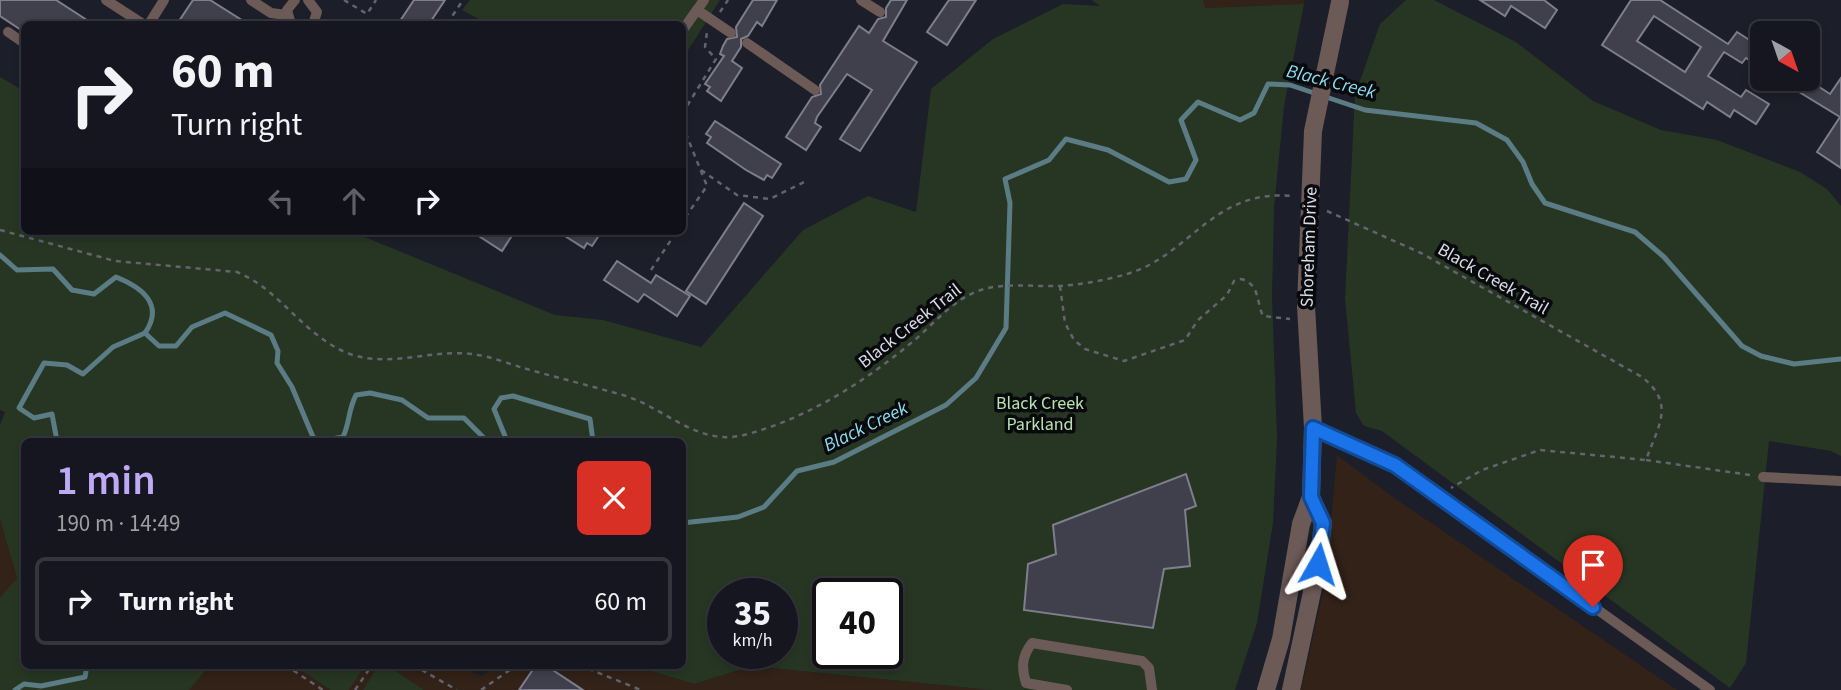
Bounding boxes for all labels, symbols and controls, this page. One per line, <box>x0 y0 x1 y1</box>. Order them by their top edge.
north arrow <box>1750 21 1820 91</box>
map controls <box>1750 21 1820 91</box>
text: 60 m <box>171 37 275 107</box>
icon: right <box>56 49 147 140</box>
water label: Black Creek <box>1284 58 1379 106</box>
text: Turn right <box>171 102 302 148</box>
icon: left <box>262 182 300 220</box>
icon: ahead <box>335 182 373 220</box>
icon: right <box>408 182 446 220</box>
street label: Shoreham Drive <box>1294 186 1324 308</box>
street label: Black Creek Trail <box>1433 237 1553 321</box>
street label: Black Creek Trail <box>853 278 967 374</box>
park label: Black Creek Parkland <box>996 391 1084 437</box>
water label: Black Creek <box>819 395 914 459</box>
text: 1 min <box>56 451 156 511</box>
button: close <box>577 461 651 535</box>
text: 190 m · 14:49 <box>56 507 180 540</box>
position arrow <box>1281 527 1355 601</box>
pin <box>1563 535 1623 607</box>
icon: arrive <box>1574 546 1612 584</box>
speed limit sign: 40 <box>812 578 903 669</box>
icon: right <box>60 582 98 620</box>
text: Turn right <box>119 583 234 620</box>
text: 60 m <box>594 583 647 620</box>
text: 35 <box>734 589 771 639</box>
text: km/h <box>733 628 772 653</box>

